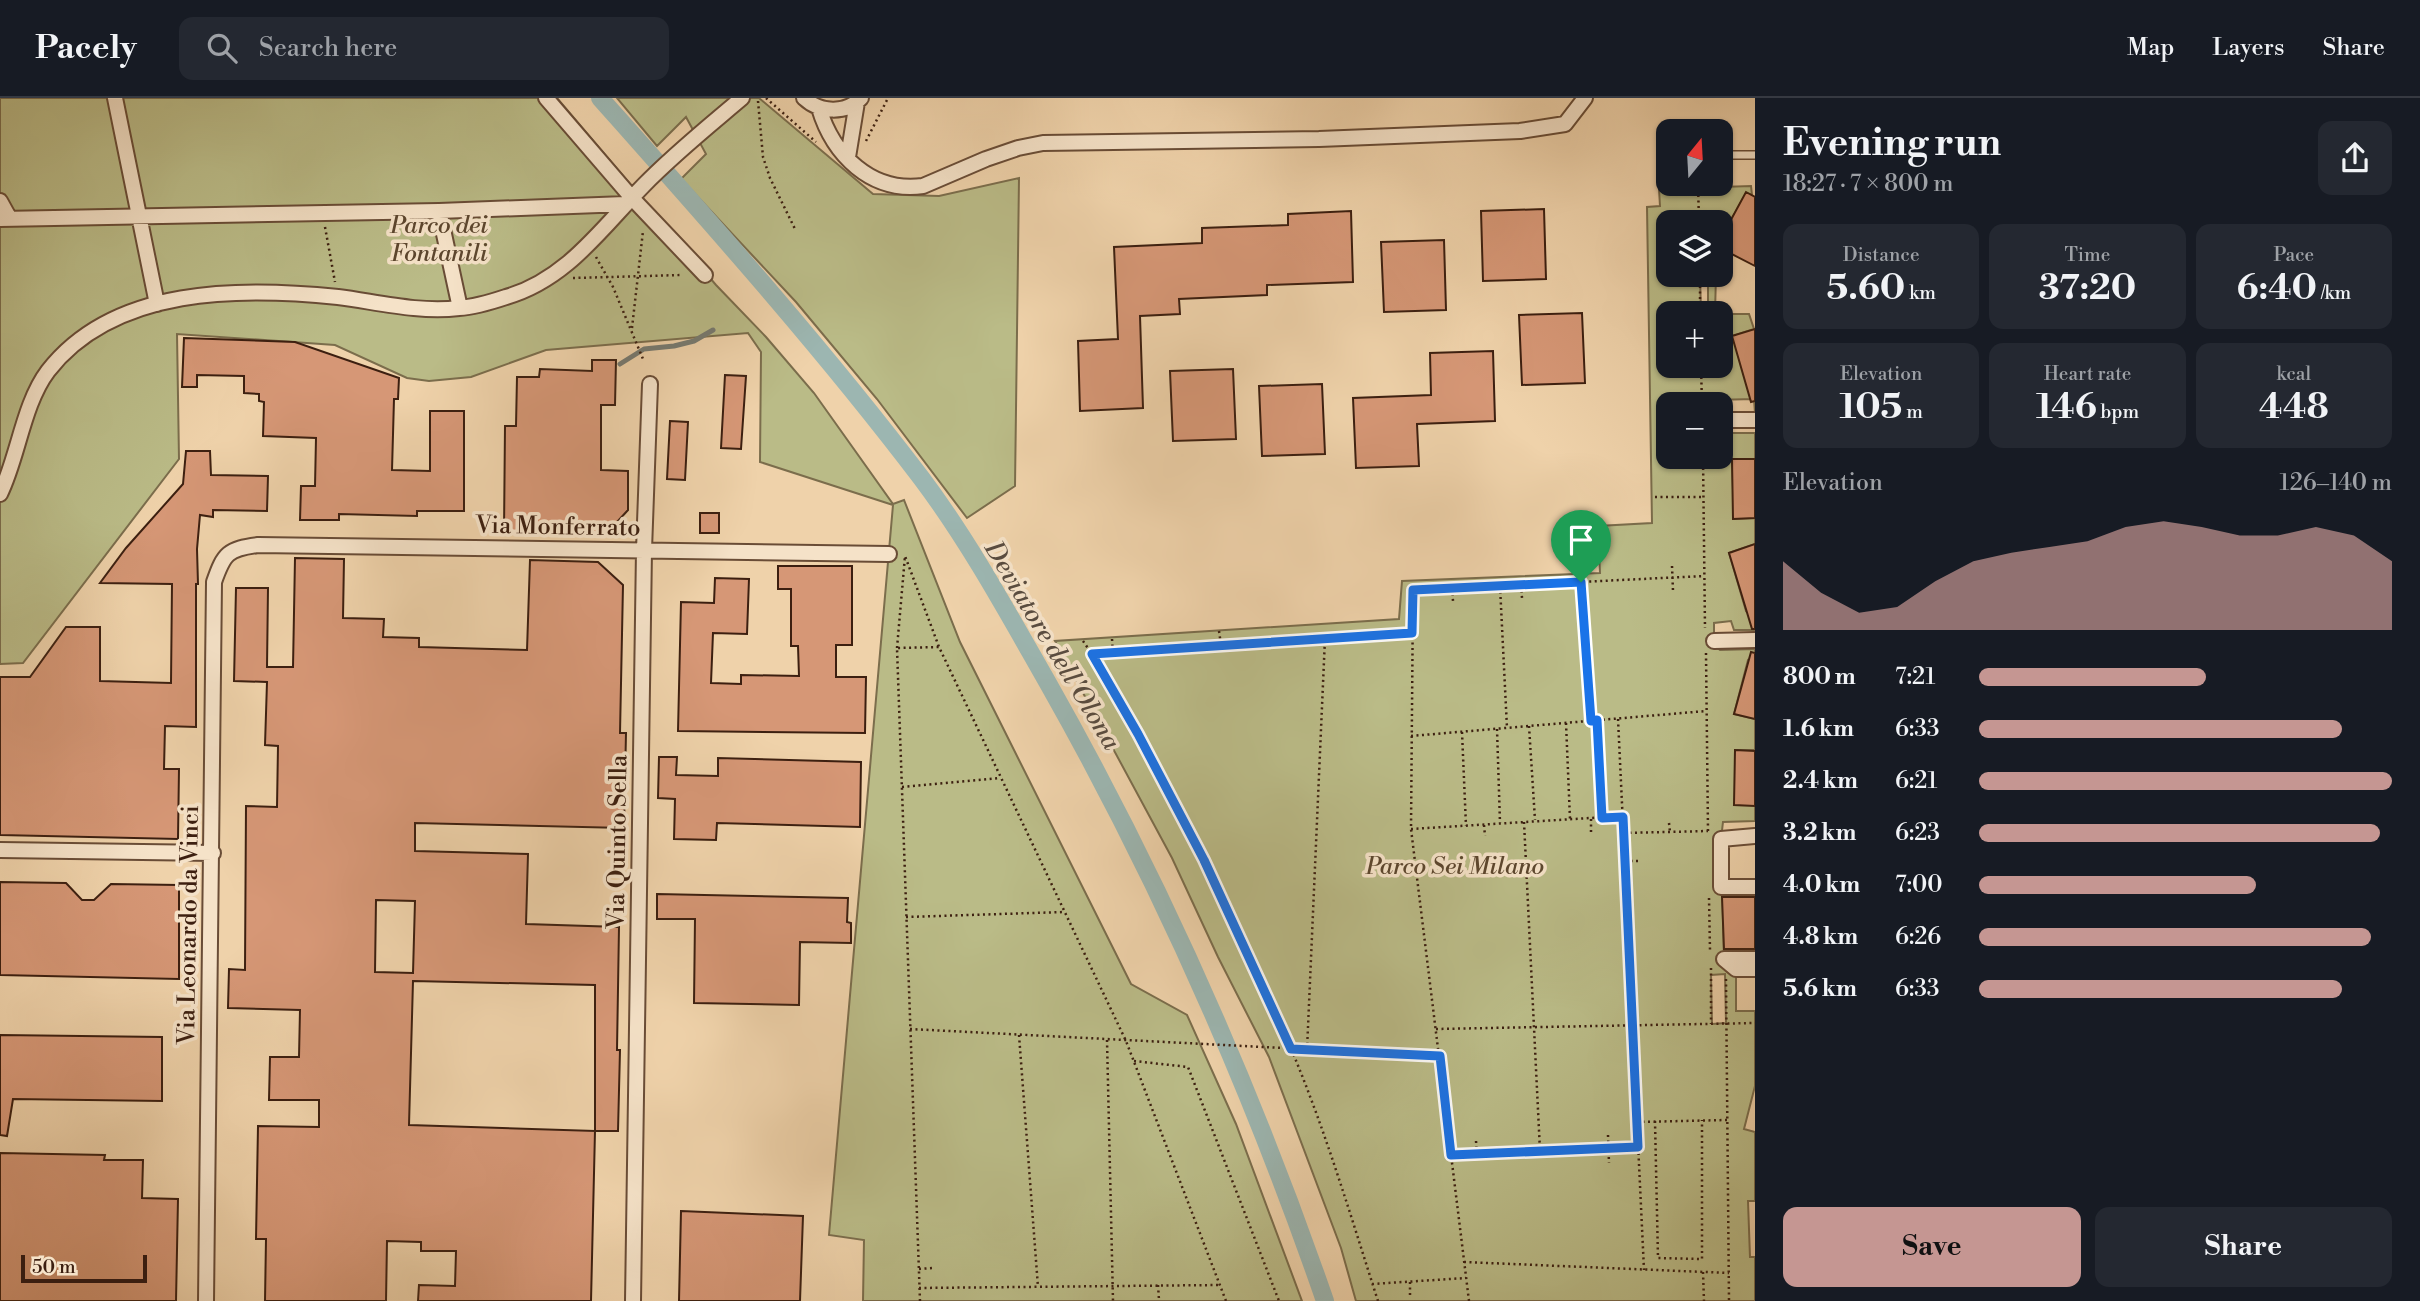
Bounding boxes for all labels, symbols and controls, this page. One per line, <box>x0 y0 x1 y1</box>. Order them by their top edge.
search box <box>179 17 669 80</box>
text: Pacely <box>35 28 137 69</box>
icon: search <box>203 29 241 67</box>
text: Search here <box>259 32 397 64</box>
text: Map <box>2127 33 2174 63</box>
text: Layers <box>2212 33 2284 63</box>
text: Share <box>2322 33 2385 63</box>
north arrow <box>1656 119 1732 196</box>
map controls <box>1656 119 1733 469</box>
text: Evening run <box>1783 120 2001 167</box>
button: share <box>2318 121 2392 195</box>
text: 18:27 · 7 × 800 m <box>1783 170 1954 198</box>
button: layers <box>1656 210 1733 287</box>
park label: Parco dei Fontanili <box>389 211 488 269</box>
text: Distance <box>1843 243 1920 267</box>
text: Time <box>2065 243 2110 267</box>
text: Pace <box>2273 243 2314 267</box>
text: 5.60 <box>1827 267 1905 310</box>
text: 37:20 <box>2039 267 2136 310</box>
text: 6:40 <box>2237 267 2317 310</box>
text: km <box>1905 281 1936 305</box>
text: /km <box>2317 281 2351 305</box>
button: + <box>1656 301 1733 378</box>
text: Elevation <box>1840 362 1922 386</box>
text: Heart rate <box>2044 362 2131 386</box>
text: kcal <box>2277 362 2311 386</box>
text: 105 <box>1839 386 1902 429</box>
text: 146 <box>2036 386 2097 429</box>
text: 448 <box>2259 386 2329 429</box>
button: − <box>1656 392 1733 469</box>
text: m <box>1902 400 1923 424</box>
text: bpm <box>2097 400 2139 424</box>
text: Elevation <box>1783 469 1883 497</box>
text: 126–140 m <box>2279 469 2392 497</box>
pin <box>1551 510 1611 582</box>
street label: Via Monferrato <box>474 511 641 543</box>
icon: arrive <box>1562 521 1600 559</box>
water label: Deviatore dell'Olona <box>977 534 1127 756</box>
text: 800 m <box>1783 663 1856 691</box>
text: 7:21 <box>1895 663 1935 691</box>
text: 1.6 km <box>1783 715 1854 743</box>
text: 6:33 <box>1895 715 1940 743</box>
street label: Via Quinto Sella <box>601 754 635 930</box>
text: 2.4 km <box>1783 767 1858 795</box>
text: 6:21 <box>1895 767 1937 795</box>
street label: Via Leonardo da Vinci <box>172 805 206 1046</box>
text: 3.2 km <box>1783 819 1856 847</box>
text: 6:23 <box>1895 819 1940 847</box>
park label: Parco Sei Milano <box>1365 852 1544 882</box>
text: 4.0 km <box>1783 871 1860 899</box>
text: 7:00 <box>1895 871 1943 899</box>
text: 4.8 km <box>1783 923 1858 951</box>
text: 6:26 <box>1895 923 1941 951</box>
text: 5.6 km <box>1783 975 1857 1003</box>
text: 6:33 <box>1895 975 1940 1003</box>
button: Save <box>1783 1207 2081 1287</box>
button: Share <box>2095 1207 2392 1287</box>
scale bar <box>21 1252 147 1284</box>
text: 50 m <box>32 1255 76 1279</box>

